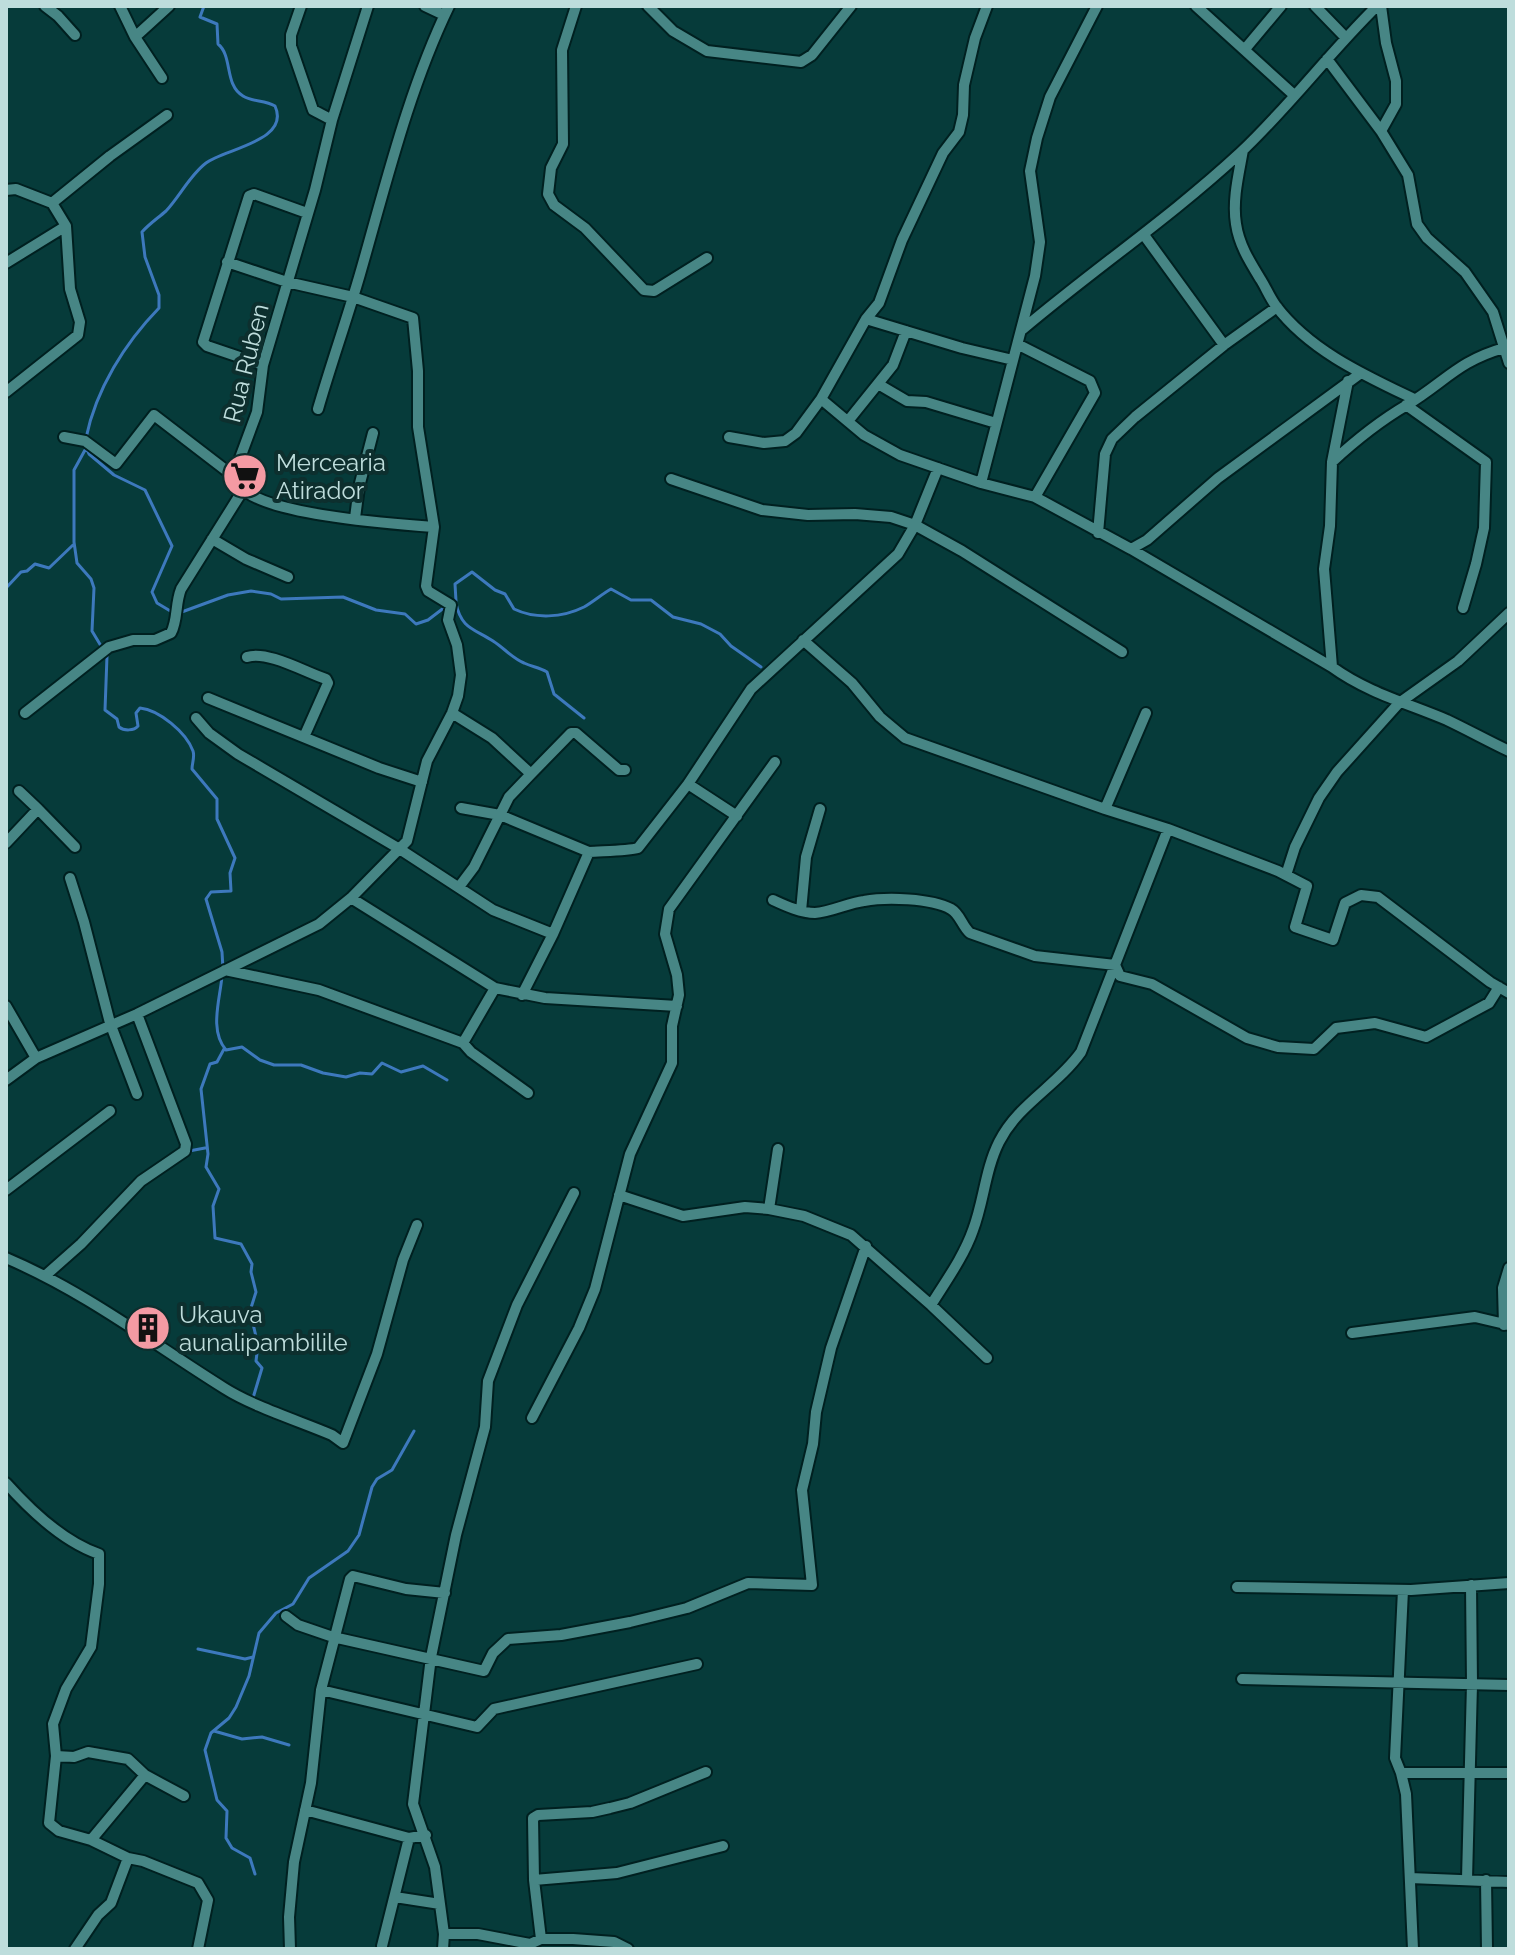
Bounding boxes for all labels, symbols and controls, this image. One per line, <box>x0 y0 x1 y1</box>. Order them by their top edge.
street label: Rua Ruben <box>217 301 275 425</box>
place label: Mercearia Atirador <box>276 448 386 505</box>
supermarket icon: Mercearia Atirador <box>221 452 269 500</box>
place label: Ukauva aunalipambilile <box>179 1300 348 1357</box>
building icon: Ukauva aunalipambilile <box>124 1304 172 1352</box>

